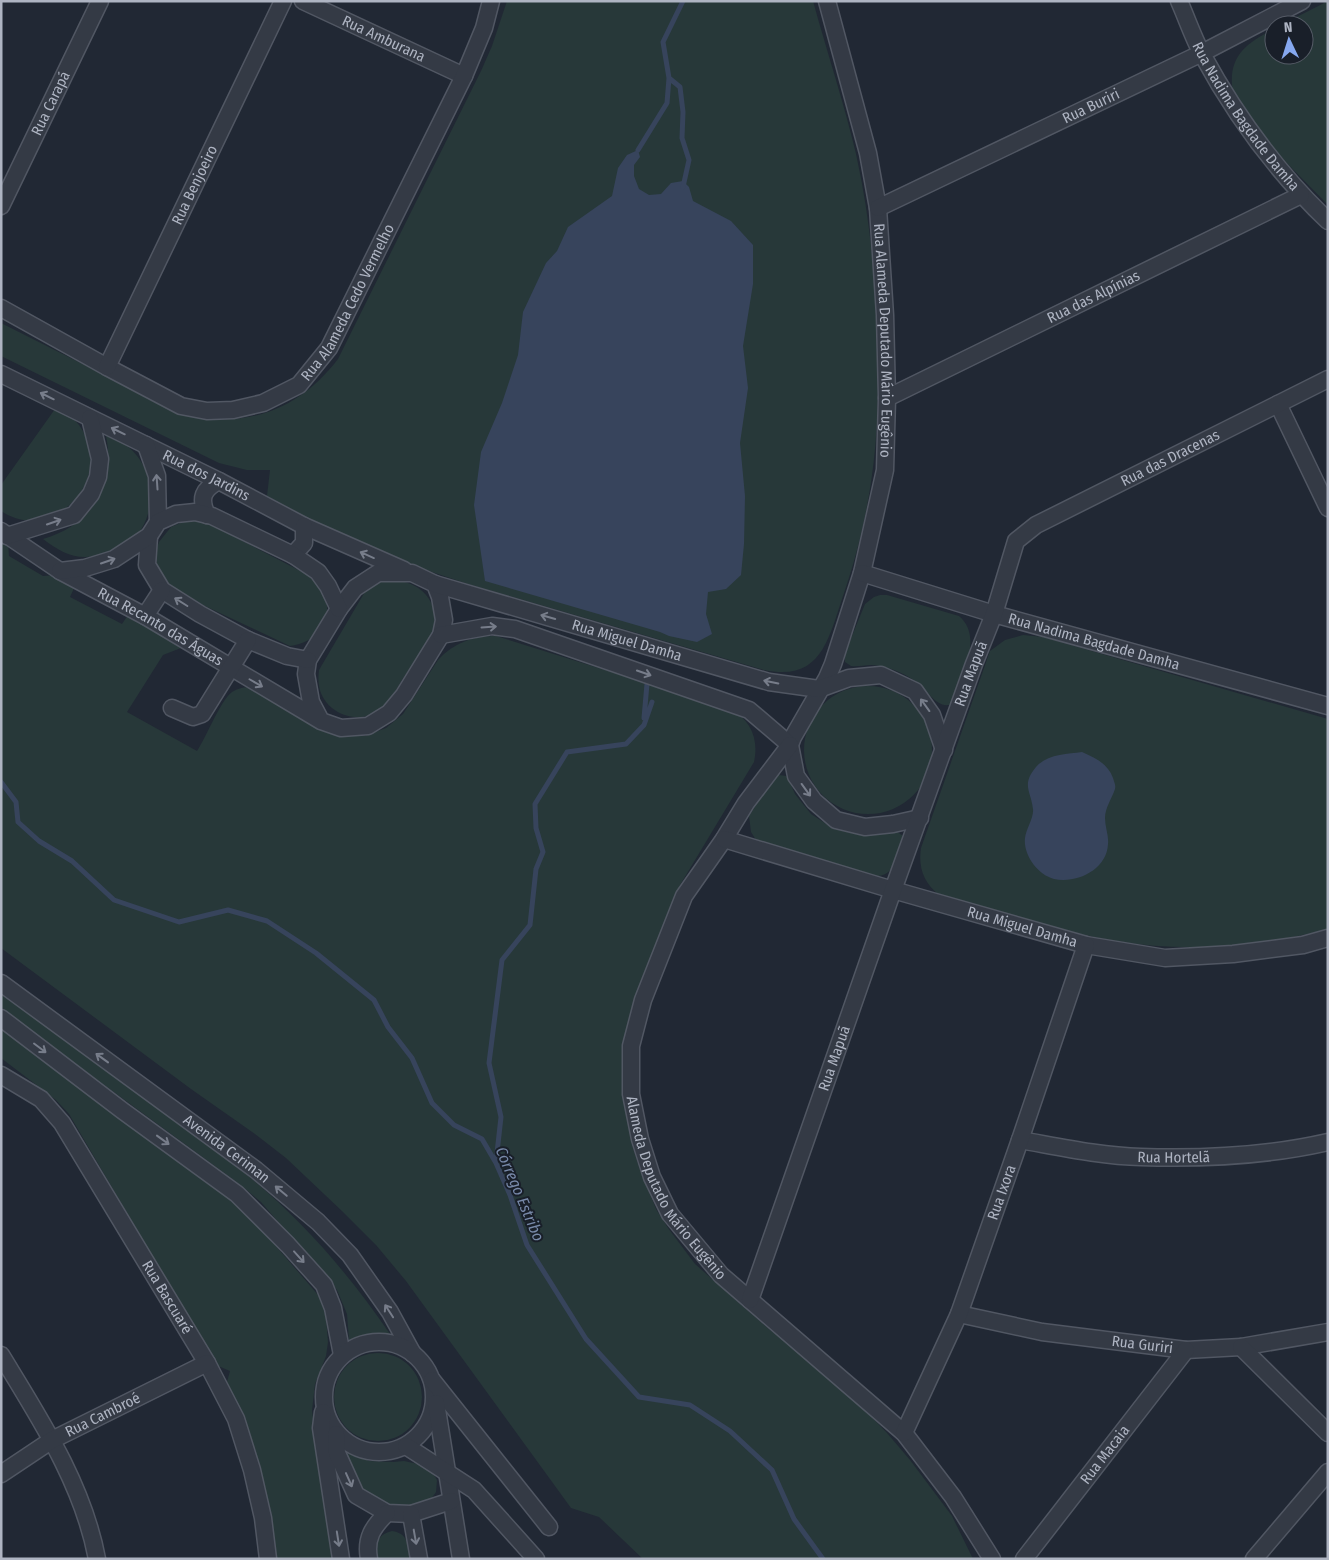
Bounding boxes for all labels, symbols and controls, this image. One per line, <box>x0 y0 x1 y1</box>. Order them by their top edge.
street label: Rua Amburana <box>339 12 428 66</box>
north arrow <box>1264 15 1314 65</box>
text: N <box>1283 19 1293 36</box>
street label: Rua Nadima Bagdade Damha <box>1188 39 1303 194</box>
street label: Rua Carapá <box>27 68 74 138</box>
street label: Rua Buriri <box>1059 85 1122 127</box>
street label: Rua Benjoeiro <box>168 142 221 228</box>
street label: Rua Alameda Cedo Vermelho <box>297 221 398 384</box>
street label: Rua Alameda Deputado Mário Eugênio <box>870 223 896 458</box>
street label: Rua das Alpínias <box>1044 266 1143 327</box>
one-way arrow <box>40 391 55 400</box>
one-way arrow <box>111 426 126 435</box>
street label: Rua das Dracenas <box>1118 426 1223 490</box>
street label: Rua dos Jardins <box>160 446 253 505</box>
one-way arrow <box>152 475 162 491</box>
one-way arrow <box>46 516 62 526</box>
one-way arrow <box>360 549 375 559</box>
one-way arrow <box>100 556 115 565</box>
street label: Rua Recanto das Águas <box>95 584 226 669</box>
one-way arrow <box>174 597 188 607</box>
street label: Rua Nadima Bagdade Damha <box>1006 609 1182 674</box>
one-way arrow <box>540 612 556 622</box>
street label: Rua Miguel Damha <box>570 616 684 665</box>
one-way arrow <box>481 623 497 632</box>
street label: Rua Mapuã <box>951 639 991 709</box>
one-way arrow <box>636 669 651 678</box>
one-way arrow <box>764 677 780 686</box>
one-way arrow <box>249 678 264 688</box>
one-way arrow <box>920 698 930 712</box>
one-way arrow <box>801 783 811 797</box>
street label: Rua Miguel Damha <box>965 903 1080 951</box>
street label: Rua Mapuã <box>815 1023 854 1093</box>
one-way arrow <box>33 1042 46 1053</box>
one-way arrow <box>96 1052 109 1063</box>
street label: Alameda Deputado Mário Eugênio <box>623 1094 730 1284</box>
street label: Avenida Ceriman <box>180 1111 274 1187</box>
one-way arrow <box>155 1135 169 1145</box>
water label: Córrego Estribo <box>492 1144 548 1244</box>
street label: Rua Hortelã <box>1137 1148 1210 1167</box>
street label: Rua Ixora <box>984 1162 1020 1222</box>
one-way arrow <box>275 1186 288 1197</box>
one-way arrow <box>293 1250 304 1263</box>
street label: Rua Bascuaré <box>138 1257 196 1337</box>
one-way arrow <box>384 1305 394 1319</box>
street label: Rua Guriri <box>1111 1332 1174 1357</box>
street label: Rua Cambroé <box>62 1389 143 1441</box>
street label: Rua Macaia <box>1076 1422 1133 1488</box>
one-way arrow <box>344 1472 354 1487</box>
one-way arrow <box>410 1528 420 1544</box>
one-way arrow <box>333 1531 343 1547</box>

